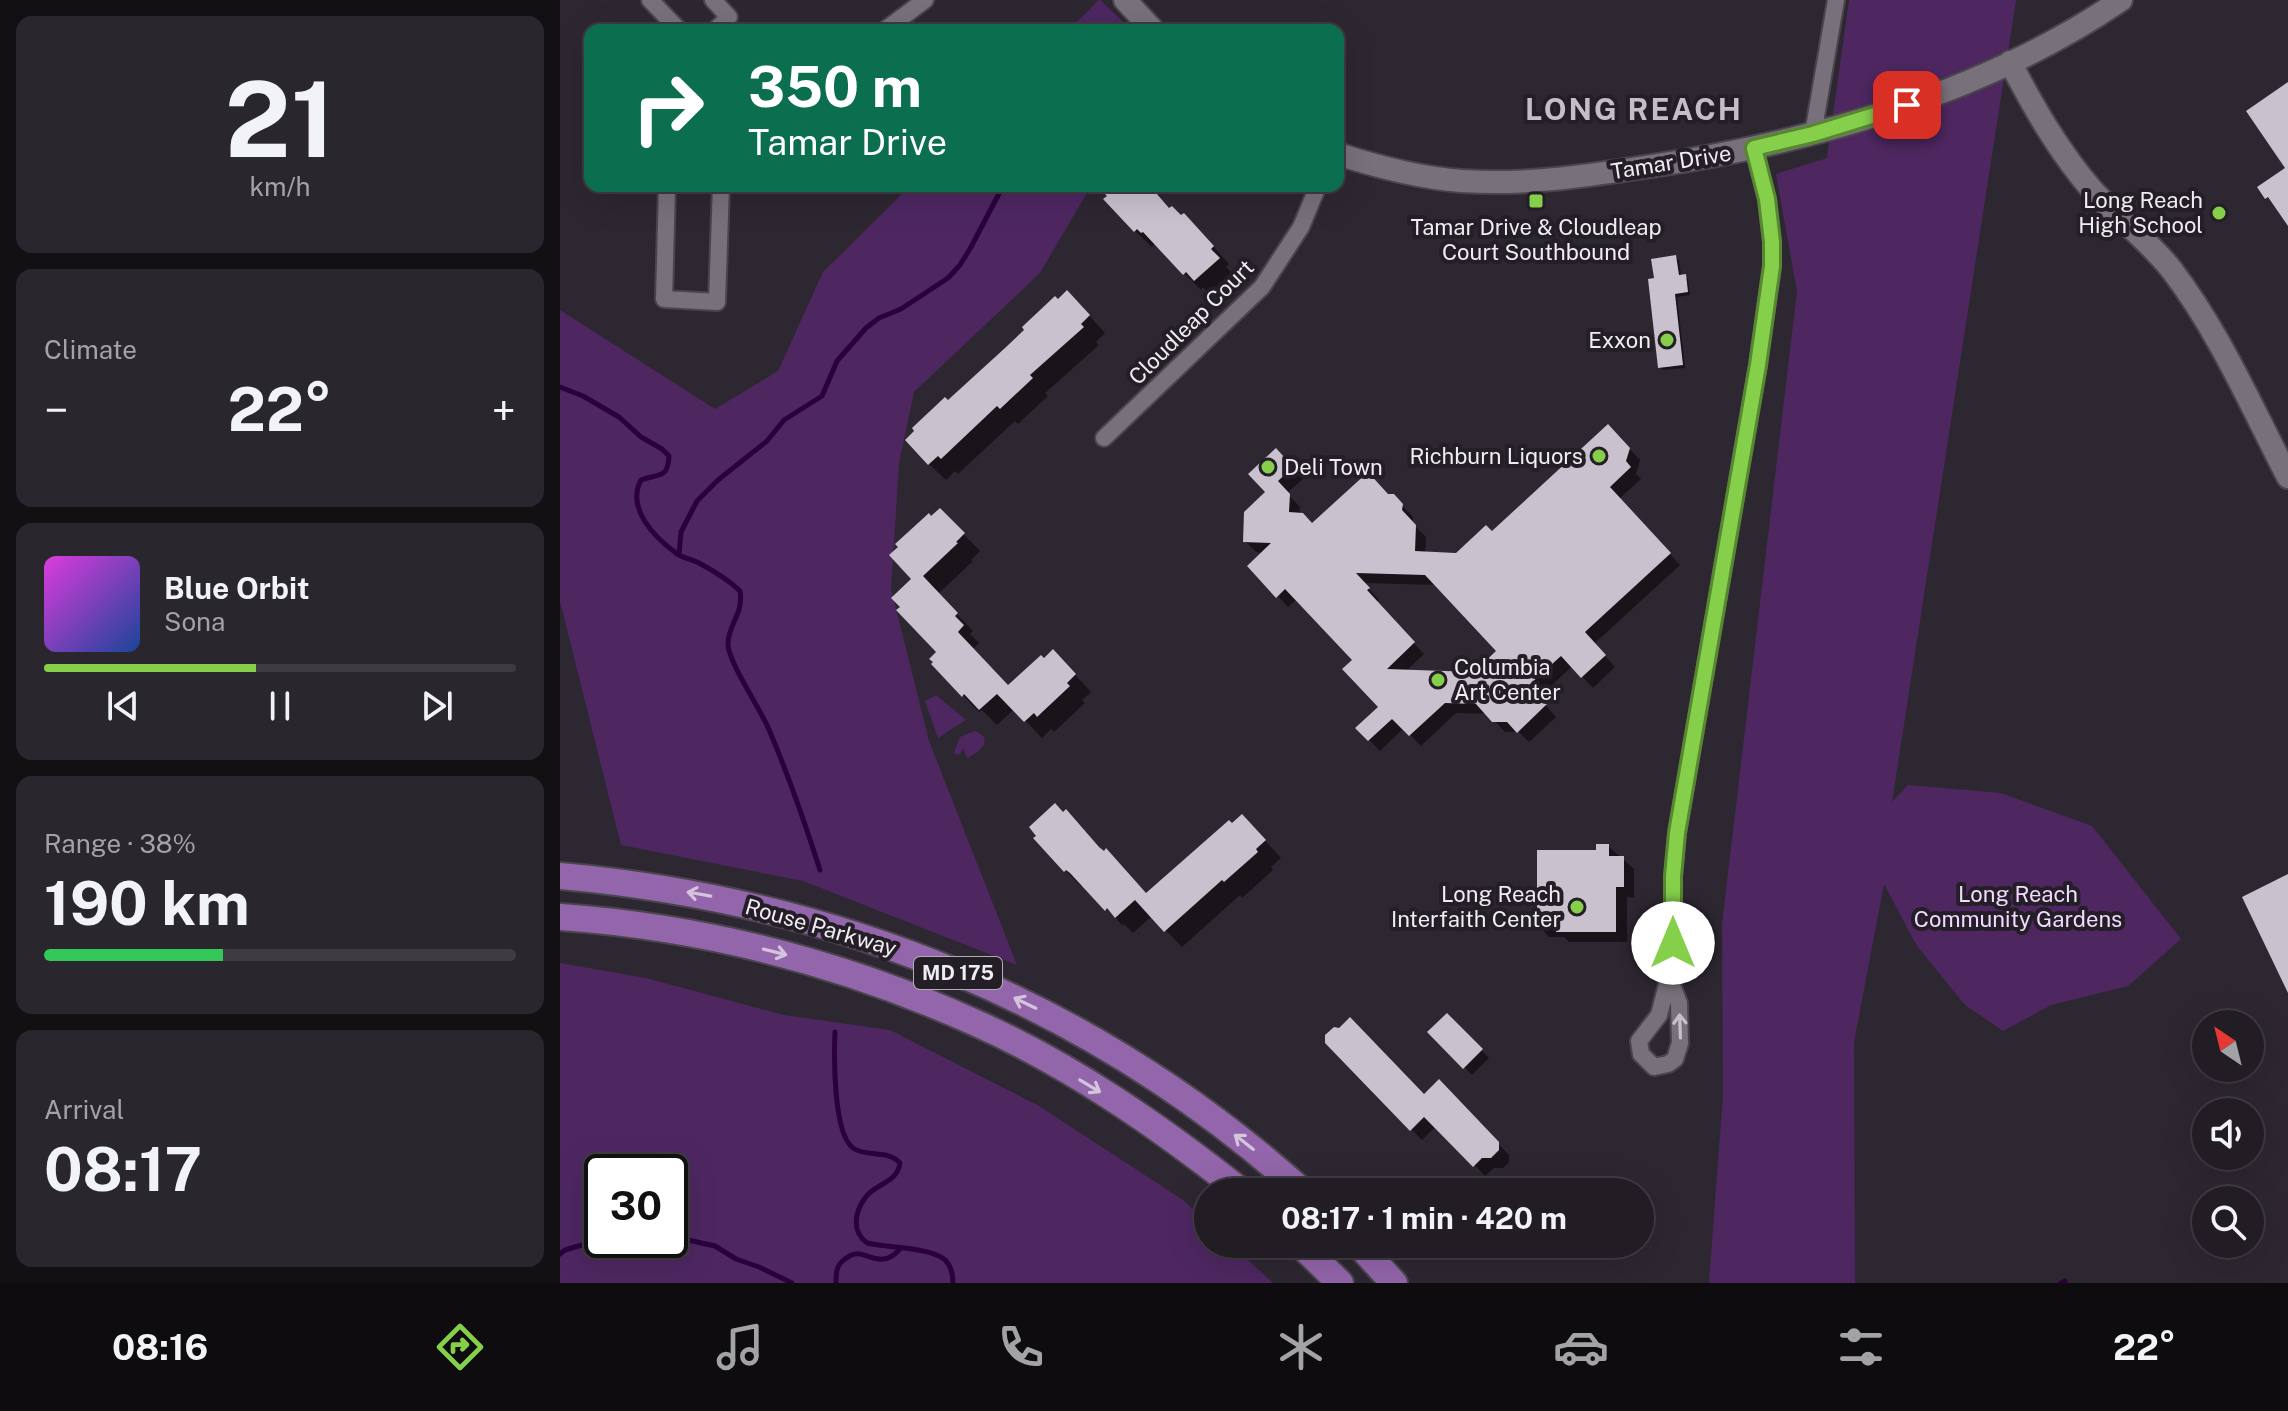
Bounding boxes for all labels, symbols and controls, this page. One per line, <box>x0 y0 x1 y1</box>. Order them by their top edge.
text: 350 m <box>748 54 922 120</box>
icon: right <box>616 56 720 160</box>
text: 21 <box>225 58 335 180</box>
pin <box>1873 71 1941 139</box>
icon: arrive <box>1885 83 1929 127</box>
district label: LONG REACH <box>1525 91 1743 127</box>
text: Tamar Drive <box>748 121 947 163</box>
street label: Tamar Drive <box>1609 140 1733 184</box>
text: km/h <box>249 171 311 202</box>
place label: Long Reach High School <box>2078 187 2203 238</box>
marker: Tamar Drive & Cloudleap Court Southbound <box>1527 192 1545 210</box>
marker: Long Reach High School <box>2210 204 2228 222</box>
place label: Tamar Drive & Cloudleap Court Southbound <box>1410 214 1662 265</box>
street label: Cloudleap Court <box>1123 254 1259 390</box>
place label: Exxon <box>1588 327 1651 353</box>
marker: Exxon <box>1658 331 1676 349</box>
text: Climate <box>44 334 137 365</box>
text: 22° <box>228 374 332 445</box>
text: − <box>44 384 68 436</box>
text: + <box>492 384 516 436</box>
place label: Richburn Liquors <box>1410 443 1583 469</box>
marker: Richburn Liquors <box>1590 447 1608 465</box>
place label: Deli Town <box>1284 454 1383 480</box>
marker: Deli Town <box>1259 458 1277 476</box>
text: Blue Orbit <box>164 570 310 606</box>
text: Sona <box>164 606 225 637</box>
place label: Columbia Art Center <box>1454 654 1561 705</box>
marker: Columbia Art Center <box>1429 671 1447 689</box>
icon: previous <box>101 684 145 728</box>
icon: pause <box>258 684 302 728</box>
icon: next <box>415 684 459 728</box>
text: Range · 38% <box>44 828 196 859</box>
text: 190 km <box>44 868 250 939</box>
place label: Long Reach Interfaith Center <box>1391 881 1561 932</box>
park label: Long Reach Community Gardens <box>1914 881 2122 932</box>
one-way arrow <box>687 886 713 901</box>
street label: Rouse Parkway <box>742 893 900 961</box>
marker: Long Reach Interfaith Center <box>1568 898 1586 916</box>
position arrow <box>1631 901 1715 985</box>
one-way arrow <box>761 946 787 961</box>
road number: MD 175 <box>914 957 1002 989</box>
one-way arrow <box>1013 995 1037 1010</box>
north arrow <box>2192 1010 2264 1082</box>
map controls <box>2192 1010 2264 1258</box>
one-way arrow <box>1672 1013 1687 1040</box>
one-way arrow <box>1078 1078 1101 1094</box>
text: Arrival <box>44 1094 124 1125</box>
button: sound <box>2192 1098 2264 1170</box>
one-way arrow <box>1234 1133 1255 1150</box>
text: 08:17 <box>44 1134 202 1205</box>
speed limit sign: 30 <box>584 1154 688 1258</box>
button: search <box>2192 1186 2264 1258</box>
text: 08:17 · 1 min · 420 m <box>1281 1200 1567 1236</box>
icon: directions <box>432 1319 488 1375</box>
icon: music <box>712 1319 768 1375</box>
icon: phone <box>993 1319 1049 1375</box>
icon: climate <box>1273 1319 1329 1375</box>
icon: car <box>1553 1319 1609 1375</box>
icon: filters <box>1833 1319 1889 1375</box>
text: 08:16 <box>112 1326 208 1368</box>
text: 22° <box>2113 1326 2176 1368</box>

